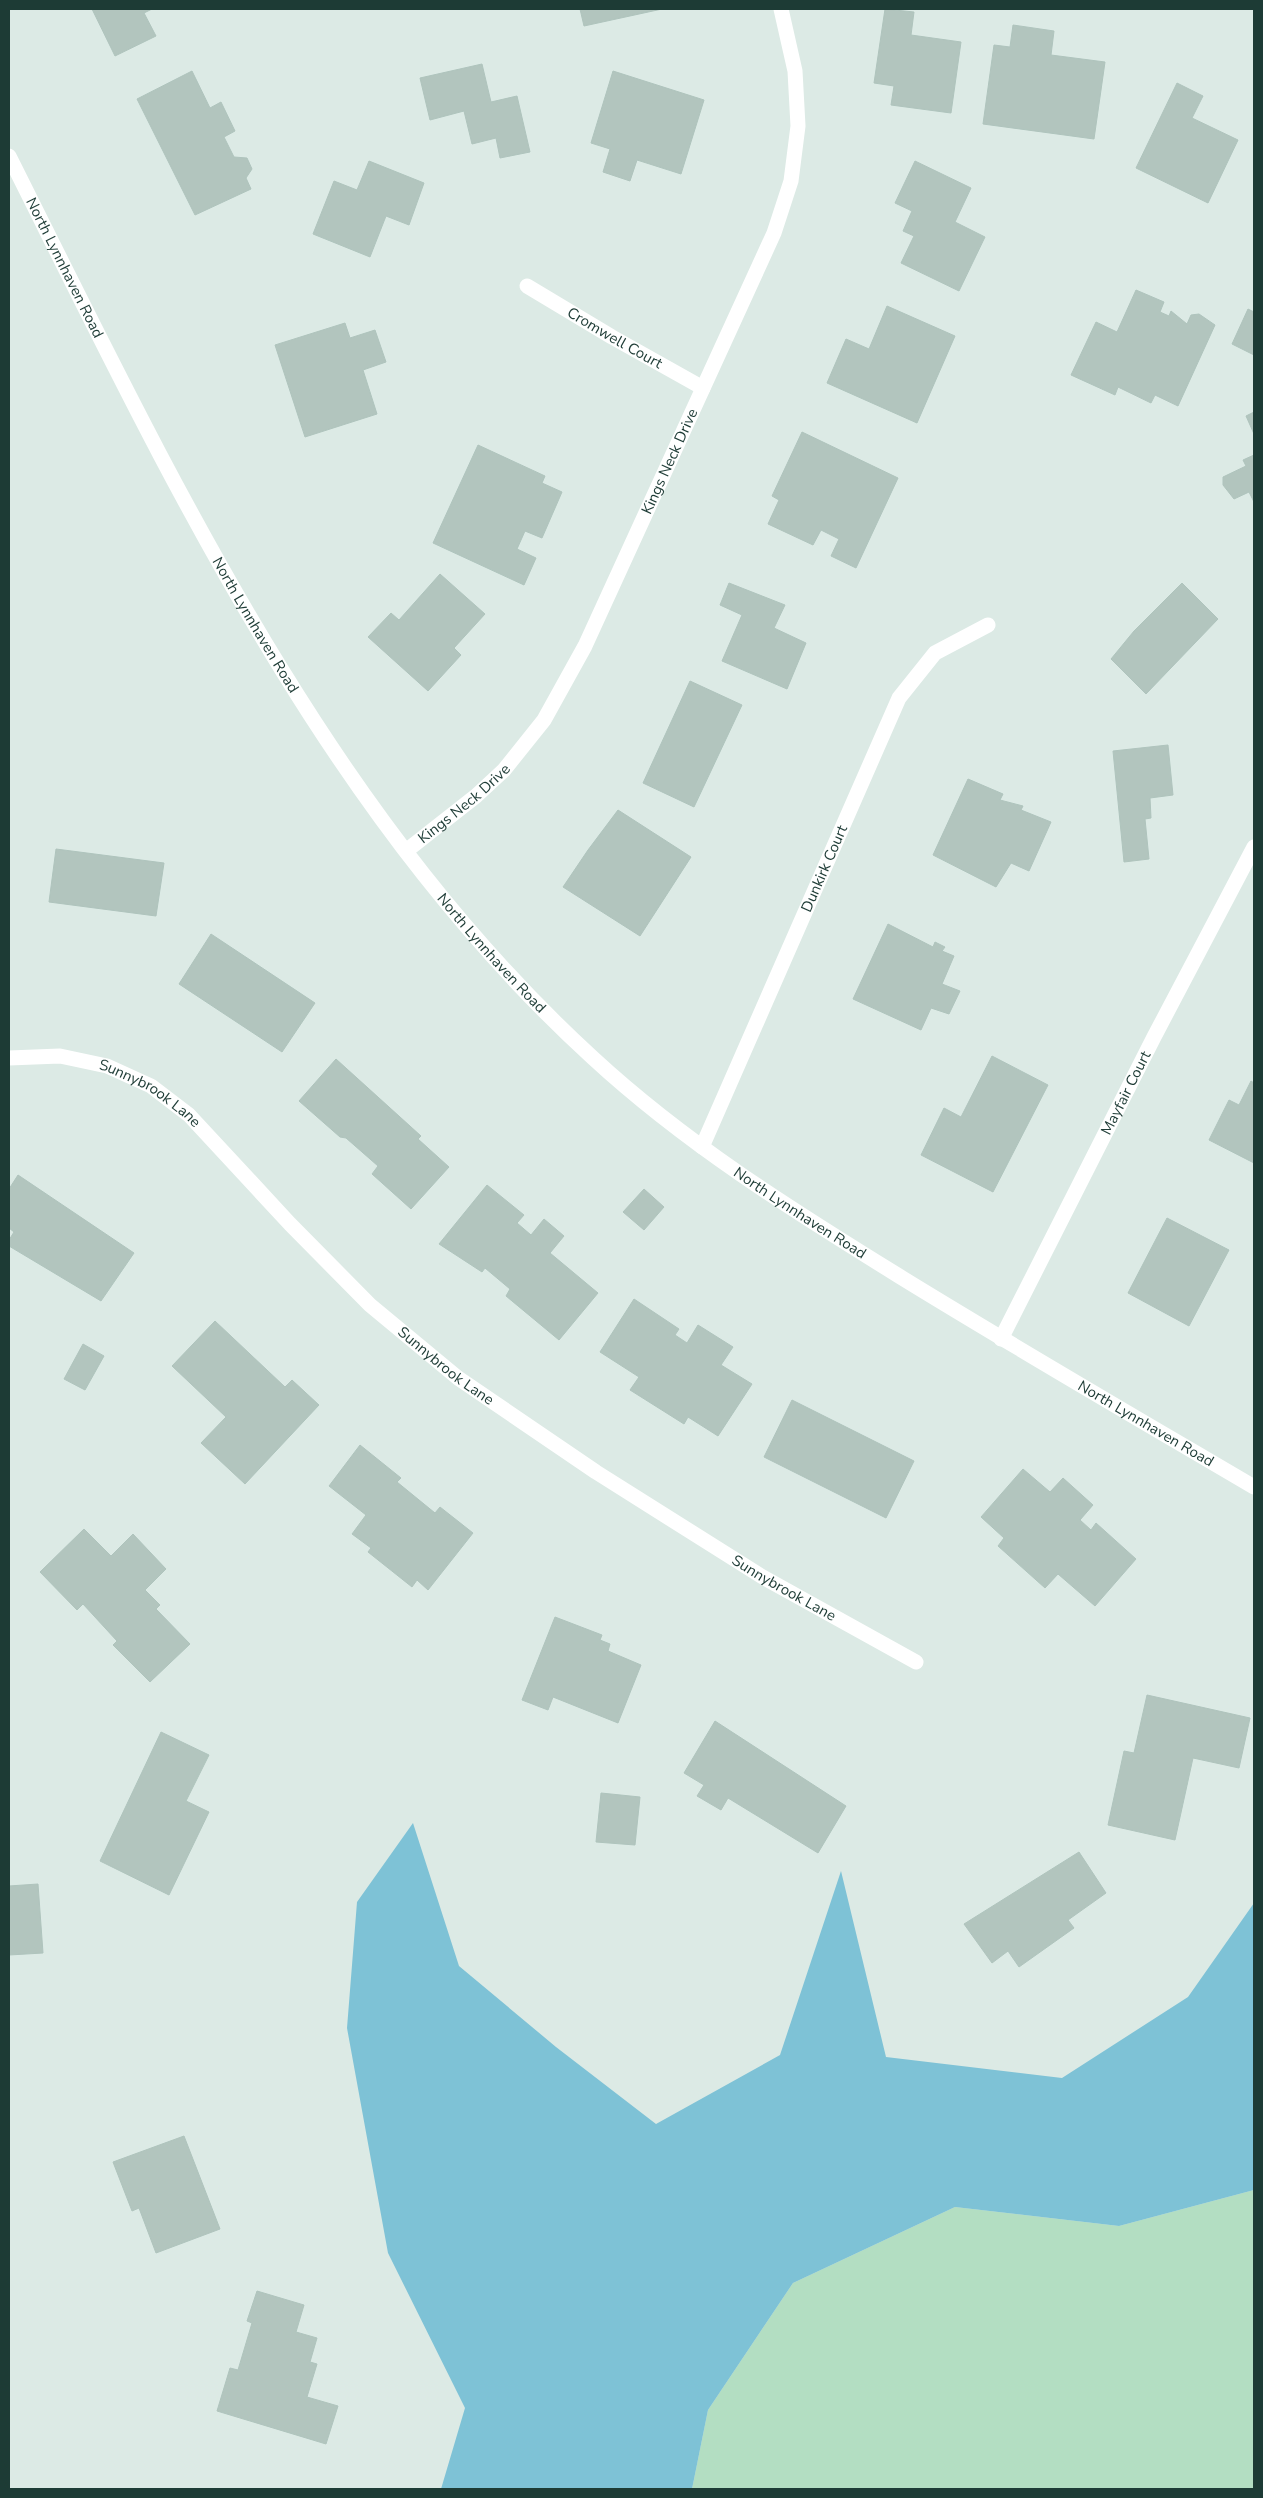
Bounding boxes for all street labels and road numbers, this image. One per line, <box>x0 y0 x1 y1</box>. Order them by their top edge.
street label: North Lynnhaven Road <box>21 194 108 341</box>
street label: Cromwell Court <box>563 302 667 374</box>
street label: Kings Neck Drive <box>637 405 702 517</box>
street label: North Lynnhaven Road <box>208 554 304 697</box>
street label: Kings Neck Drive <box>414 760 515 848</box>
street label: Dunkirk Court <box>796 821 852 915</box>
street label: North Lynnhaven Road <box>433 889 550 1017</box>
street label: Mayfair Court <box>1096 1047 1156 1138</box>
street label: Sunnybrook Lane <box>97 1055 205 1132</box>
street label: North Lynnhaven Road <box>730 1162 870 1263</box>
street label: Sunnybrook Lane <box>393 1322 498 1410</box>
street label: North Lynnhaven Road <box>1074 1376 1218 1471</box>
street label: Sunnybrook Lane <box>728 1550 840 1626</box>

